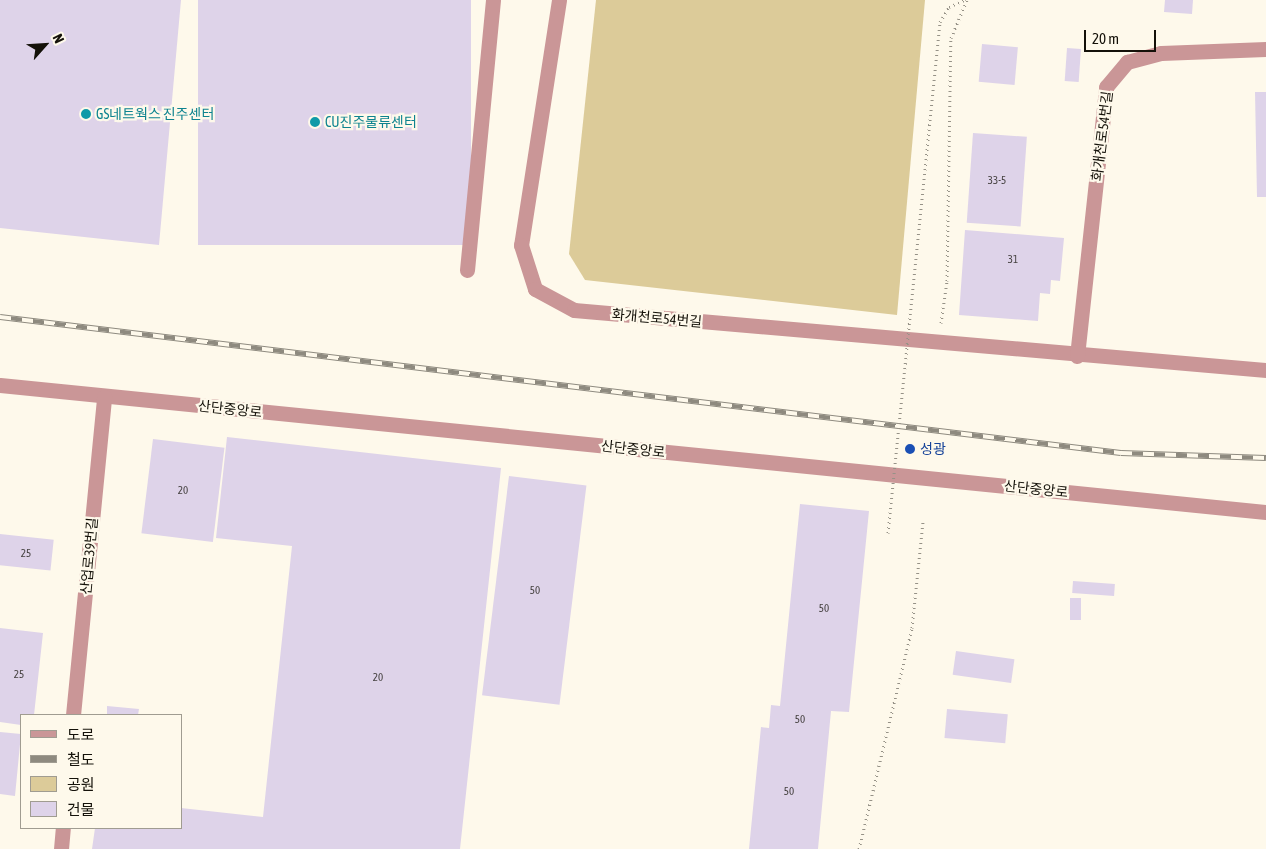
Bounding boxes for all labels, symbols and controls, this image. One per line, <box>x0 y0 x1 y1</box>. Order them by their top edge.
north arrow <box>20 20 70 70</box>
scale bar <box>1086 20 1158 52</box>
text: 20 m <box>1092 30 1119 47</box>
text: N <box>49 31 67 46</box>
street label: 화개천로54번길 <box>1088 90 1116 182</box>
place label: GS네트웍스 진주센터 <box>96 106 214 122</box>
marker: GS네트웍스 진주센터 <box>80 108 92 120</box>
place label: CU진주물류센터 <box>325 114 417 130</box>
marker: CU진주물류센터 <box>309 116 321 128</box>
house number: 33-5 <box>988 173 1006 187</box>
house number: 31 <box>1008 252 1018 266</box>
street label: 화개천로54번길 <box>611 306 703 330</box>
street label: 산단중앙로 <box>197 397 263 421</box>
street label: 산단중앙로 <box>600 437 666 461</box>
place label: 성광 <box>920 441 946 457</box>
marker: 성광 <box>904 443 916 455</box>
street label: 산단중앙로 <box>1003 477 1069 501</box>
house number: 20 <box>178 483 188 497</box>
street label: 산업로39번길 <box>77 517 101 595</box>
house number: 25 <box>21 546 31 560</box>
house number: 50 <box>530 583 540 597</box>
house number: 50 <box>819 601 829 615</box>
house number: 25 <box>14 667 24 681</box>
house number: 20 <box>373 670 383 684</box>
house number: 50 <box>795 712 805 726</box>
legend <box>20 714 182 829</box>
text: 도로 <box>67 726 95 743</box>
text: 철도 <box>67 751 95 768</box>
text: 공원 <box>67 776 95 793</box>
house number: 50 <box>784 784 794 798</box>
text: 건물 <box>67 801 95 818</box>

